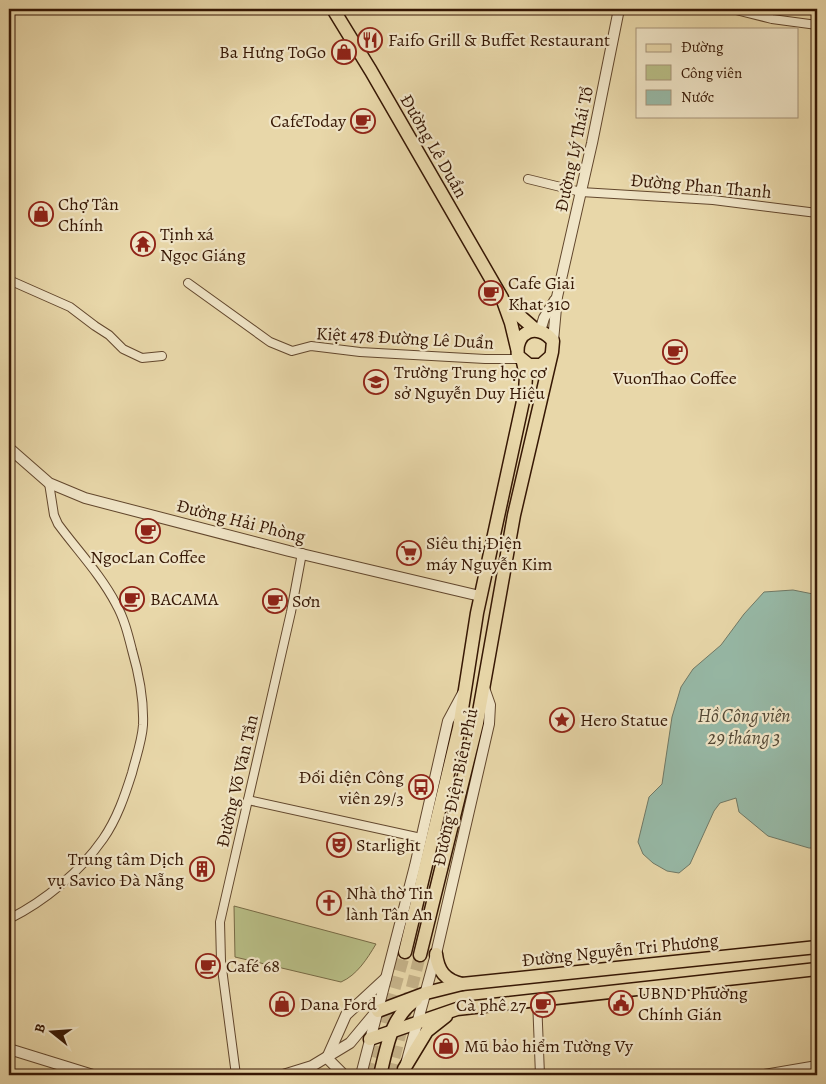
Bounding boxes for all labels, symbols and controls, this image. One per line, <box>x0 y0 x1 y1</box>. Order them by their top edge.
restaurant icon: Faifo Grill & Buffet Restaurant <box>357 27 383 53</box>
place label: Faifo Grill & Buffet Restaurant <box>388 28 610 52</box>
legend <box>636 28 798 118</box>
text: Đường <box>681 37 724 57</box>
shop icon: Ba Hưng ToGo <box>331 39 357 65</box>
place label: Ba Hưng ToGo <box>219 40 326 64</box>
text: Công viên <box>681 63 742 83</box>
street label: Đường Lý Thái Tổ <box>549 84 599 214</box>
text: Nước <box>681 87 714 107</box>
street label: Đường Lê Duẩn <box>395 90 473 202</box>
cafe icon: CafeToday <box>350 108 376 134</box>
place label: CafeToday <box>270 109 347 133</box>
street label: Đường Phan Thanh <box>629 168 773 204</box>
place label: Chợ Tân Chính <box>58 192 119 237</box>
shop icon: Chợ Tân Chính <box>28 201 54 227</box>
place label: Tịnh xá Ngọc Giáng <box>160 222 246 267</box>
temple icon: Tịnh xá Ngọc Giáng <box>130 231 156 257</box>
place label: Cafe Giai Khat 310 <box>508 271 575 316</box>
cafe icon: Cafe Giai Khat 310 <box>478 280 504 306</box>
street label: Kiệt 478 Đường Lê Duẩn <box>316 321 495 355</box>
cafe icon: VuonThao Coffee <box>662 339 688 365</box>
place label: Trường Trung học cơ sở Nguyễn Duy Hiệu <box>394 360 547 405</box>
place label: VuonThao Coffee <box>612 366 737 390</box>
school or university icon: Trường Trung học cơ sở Nguyễn Duy Hiệu <box>363 369 389 395</box>
street label: Đường Hải Phòng <box>174 493 308 549</box>
cafe icon: NgocLan Coffee <box>135 518 161 544</box>
place label: Siêu thị Điện máy Nguyễn Kim <box>426 531 553 576</box>
supermarket icon: Siêu thị Điện máy Nguyễn Kim <box>396 540 422 566</box>
place label: NgocLan Coffee <box>90 545 206 569</box>
cafe icon: BACAMA <box>119 586 145 612</box>
place label: BACAMA <box>150 587 219 611</box>
cafe icon: Sơn <box>262 588 288 614</box>
place label: Sơn <box>292 589 321 613</box>
water label: Hồ Công viên 29 tháng 3 <box>698 703 790 751</box>
street label: Đường Điện Biên Phủ <box>427 706 483 868</box>
place icon: Hero Statue <box>549 707 575 733</box>
place label: Hero Statue <box>580 708 668 732</box>
street label: Đường Võ Văn Tần <box>210 712 264 850</box>
place label: Đối diện Công viên 29/3 <box>299 765 404 810</box>
bus stop icon: Đối diện Công viên 29/3 <box>408 774 434 800</box>
theatre icon: Starlight <box>326 832 352 858</box>
place label: Starlight <box>356 833 421 857</box>
place label: Trung tâm Dịch vụ Savico Đà Nẵng <box>47 847 184 892</box>
building icon: Trung tâm Dịch vụ Savico Đà Nẵng <box>189 856 215 882</box>
place label: Nhà thờ Tin lành Tân An <box>346 881 433 926</box>
church icon: Nhà thờ Tin lành Tân An <box>316 890 342 916</box>
street label: Đường Nguyễn Tri Phương <box>520 928 720 972</box>
cafe icon: Café 68 <box>195 953 221 979</box>
place label: Café 68 <box>226 954 280 978</box>
place label: UBND Phường Chính Gián <box>638 981 748 1026</box>
public building icon: UBND Phường Chính Gián <box>608 990 634 1016</box>
shop icon: Dana Ford <box>269 991 295 1017</box>
place label: Dana Ford <box>300 992 377 1016</box>
cafe icon: Cà phê 27 <box>530 992 556 1018</box>
place label: Cà phê 27 <box>456 993 526 1017</box>
north arrow <box>28 1006 78 1056</box>
text: B <box>30 1021 50 1035</box>
shop icon: Mũ bảo hiểm Tường Vy <box>433 1033 459 1059</box>
place label: Mũ bảo hiểm Tường Vy <box>464 1034 634 1058</box>

